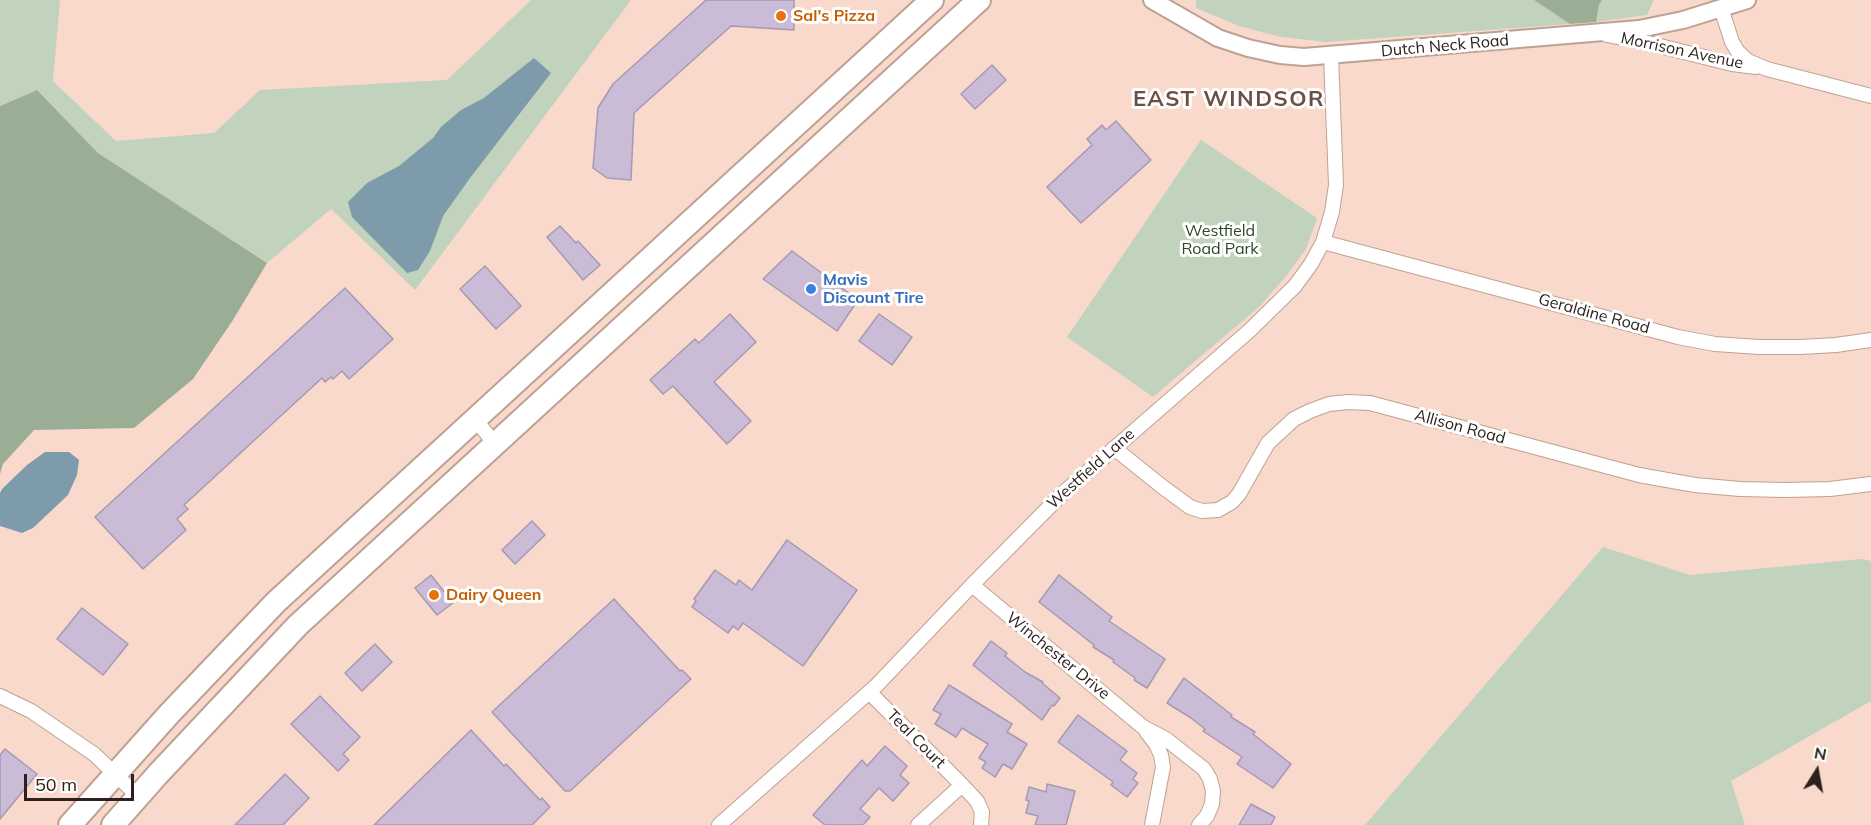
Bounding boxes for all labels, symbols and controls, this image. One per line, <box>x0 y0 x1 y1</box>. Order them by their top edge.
place label: Sal's Pizza <box>793 6 875 26</box>
marker: Sal's Pizza <box>774 9 788 23</box>
street label: Morrison Avenue <box>1619 29 1745 73</box>
street label: Dutch Neck Road <box>1380 31 1510 61</box>
district label: EAST WINDSOR <box>1133 86 1325 112</box>
park label: Westfield Road Park <box>1181 221 1259 259</box>
place label: Mavis Discount Tire <box>823 270 923 308</box>
marker: Mavis Discount Tire <box>804 282 818 296</box>
street label: Geraldine Road <box>1536 290 1652 338</box>
street label: Allison Road <box>1413 406 1507 448</box>
street label: Westfield Lane <box>1043 425 1139 513</box>
place label: Dairy Queen <box>446 585 541 605</box>
marker: Dairy Queen <box>427 588 441 602</box>
street label: Winchester Drive <box>1002 608 1114 704</box>
street label: Teal Court <box>883 706 949 772</box>
north arrow <box>1787 741 1847 801</box>
text: N <box>1813 742 1828 764</box>
scale bar <box>27 762 136 800</box>
text: 50 m <box>35 773 77 796</box>

